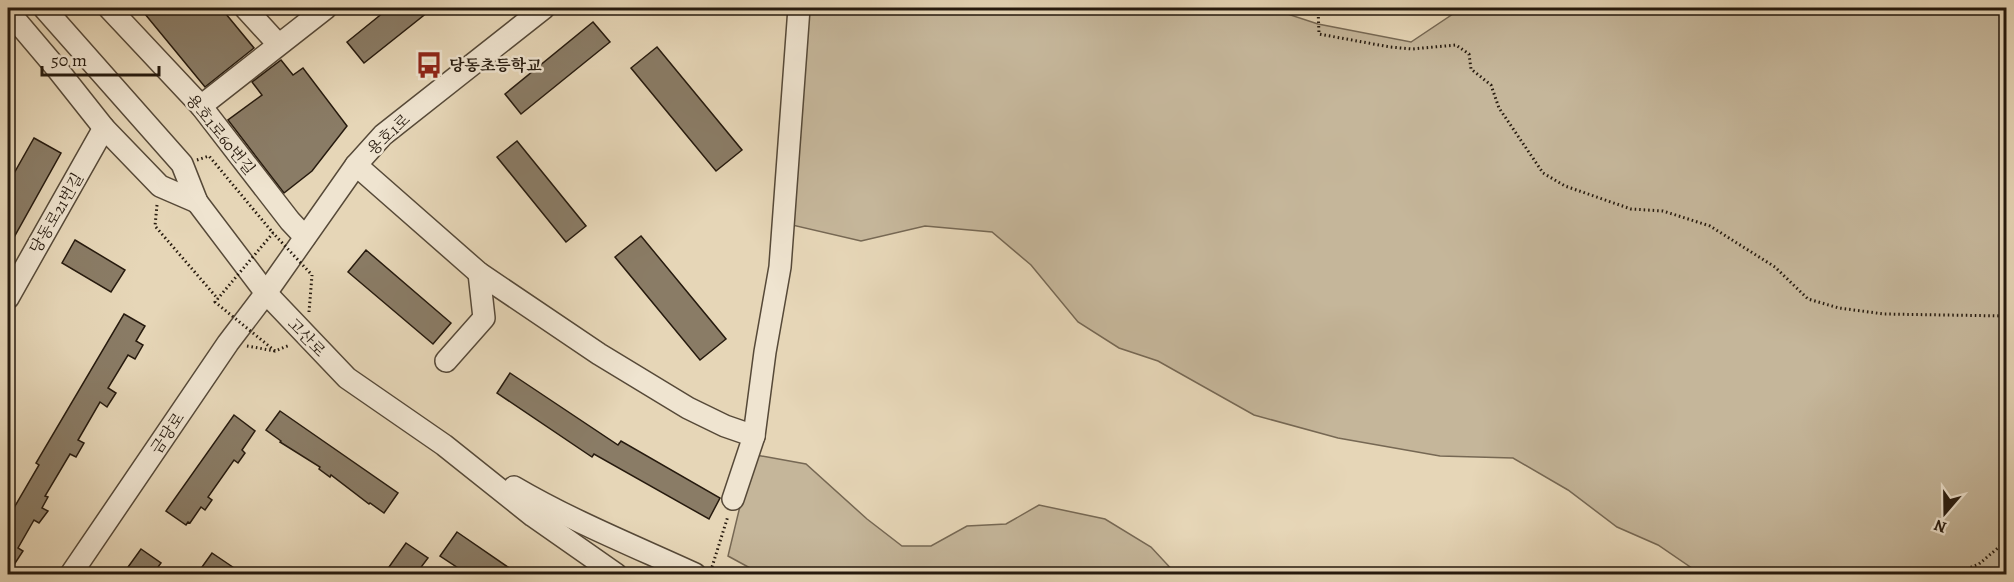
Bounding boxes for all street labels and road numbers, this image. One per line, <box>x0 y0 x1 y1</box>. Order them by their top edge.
street label: 용호1로60번길 <box>181 89 260 180</box>
street label: 용호1로 <box>362 109 416 160</box>
street label: 당동로21번길 <box>25 169 89 258</box>
street label: 고산로 <box>282 313 331 362</box>
street label: 금당로 <box>146 408 190 459</box>

